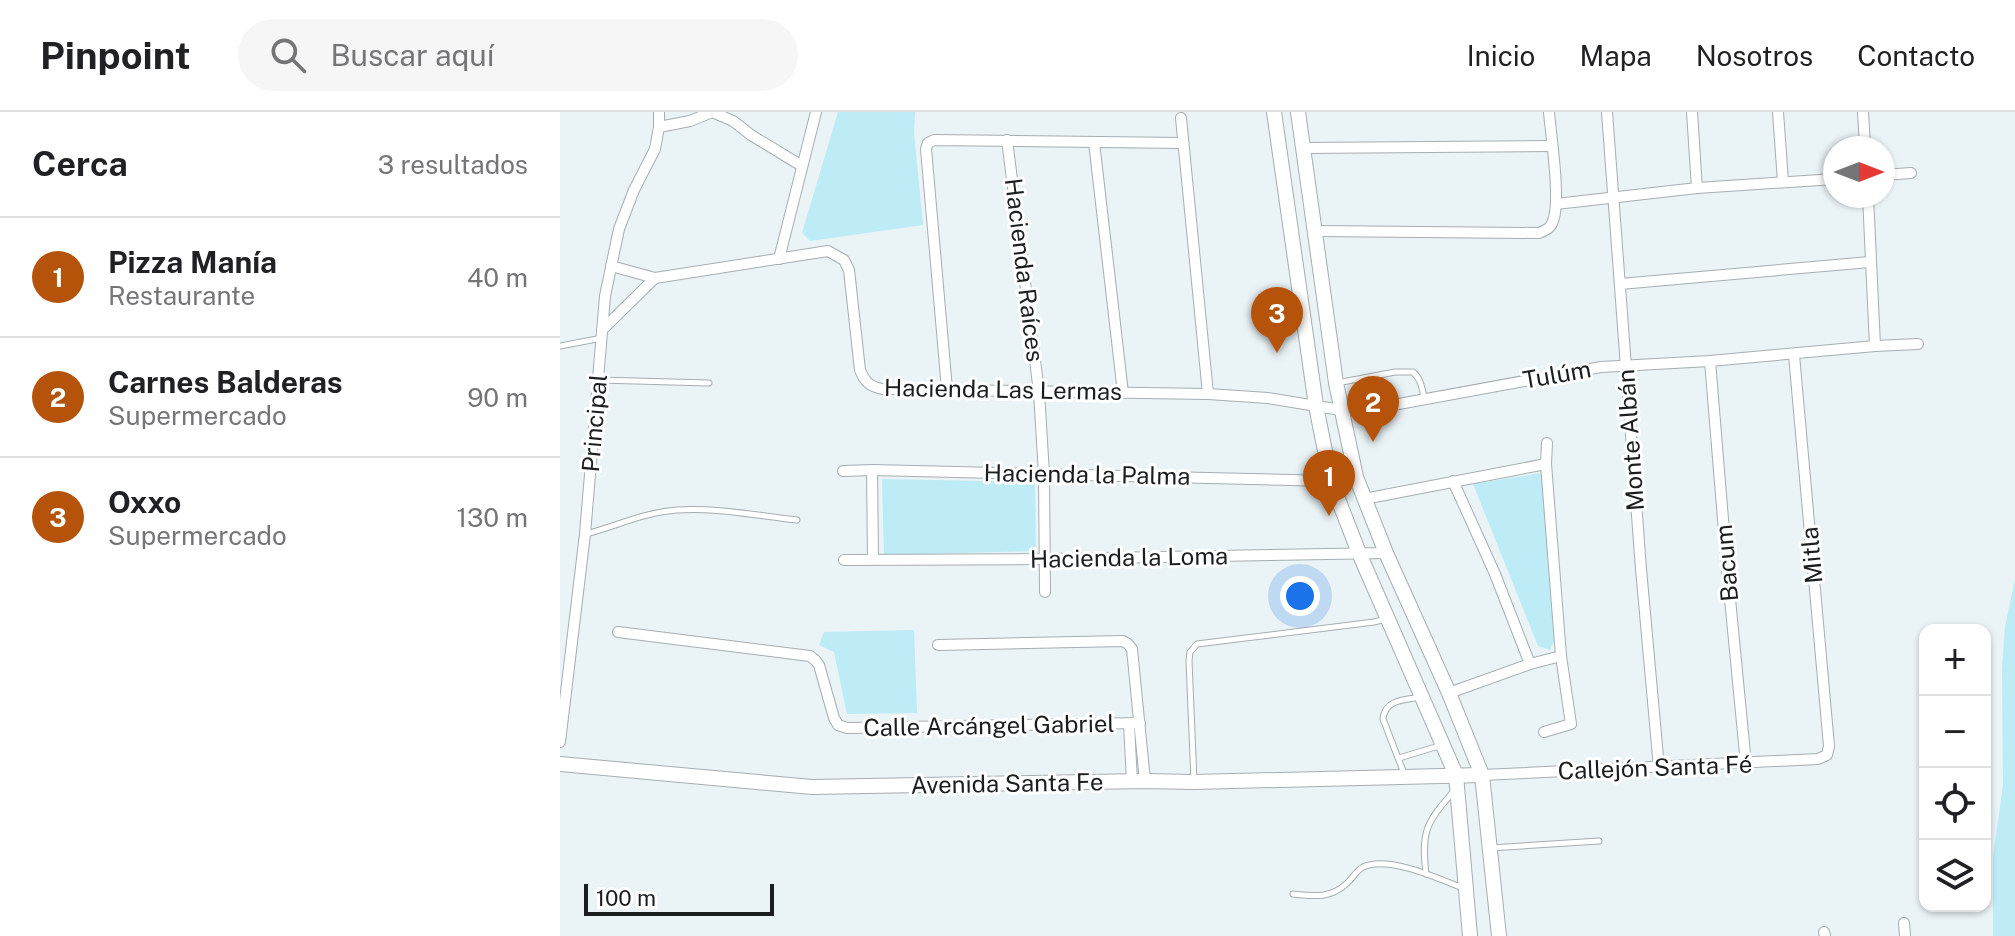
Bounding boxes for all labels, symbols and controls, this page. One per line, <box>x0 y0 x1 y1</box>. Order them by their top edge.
search box <box>238 19 798 91</box>
text: Pinpoint <box>40 33 190 78</box>
icon: search <box>266 33 310 77</box>
text: Buscar aquí <box>330 37 494 73</box>
text: Inicio <box>1467 39 1535 72</box>
text: Mapa <box>1579 39 1652 72</box>
text: Nosotros <box>1696 39 1813 72</box>
text: Contacto <box>1857 39 1975 72</box>
north arrow <box>1823 136 1895 208</box>
text: Cerca <box>32 144 128 184</box>
text: 3 resultados <box>378 149 528 180</box>
street label: Hacienda Raíces <box>1000 176 1050 363</box>
text: Pizza Manía <box>108 244 277 280</box>
text: 1 <box>52 262 64 293</box>
text: 40 m <box>467 262 528 293</box>
text: Restaurante <box>108 280 255 311</box>
pin: 3 <box>1251 287 1303 353</box>
street label: Tulúm <box>1521 354 1593 394</box>
text: Carnes Balderas <box>108 364 343 400</box>
street label: Monte Albán <box>1611 368 1649 512</box>
street label: Principal <box>576 373 612 473</box>
street label: Hacienda Las Lermas <box>884 373 1122 405</box>
pin: 2 <box>1347 376 1399 442</box>
text: 2 <box>50 382 66 413</box>
text: 90 m <box>467 382 528 413</box>
text: Supermercado <box>108 400 287 431</box>
pin: 1 <box>1303 450 1355 516</box>
street label: Hacienda la Palma <box>983 458 1191 490</box>
text: Oxxo <box>108 484 181 520</box>
text: 3 <box>49 502 67 533</box>
text: 130 m <box>456 502 528 533</box>
text: Supermercado <box>108 520 287 551</box>
street label: Bacum <box>1709 523 1743 603</box>
street label: Mitla <box>1795 525 1827 585</box>
street label: Hacienda la Loma <box>1030 541 1228 573</box>
your location <box>1280 576 1320 616</box>
map controls <box>1919 624 1991 912</box>
button: + <box>1919 624 1991 696</box>
button: − <box>1919 696 1991 768</box>
street label: Calle Arcángel Gabriel <box>863 709 1115 741</box>
street label: Callejón Santa Fé <box>1557 750 1753 784</box>
street label: Avenida Santa Fe <box>910 767 1104 799</box>
button: locate <box>1919 768 1991 840</box>
button: layers <box>1919 840 1991 912</box>
scale bar <box>584 880 774 916</box>
text: 100 m <box>596 885 656 911</box>

